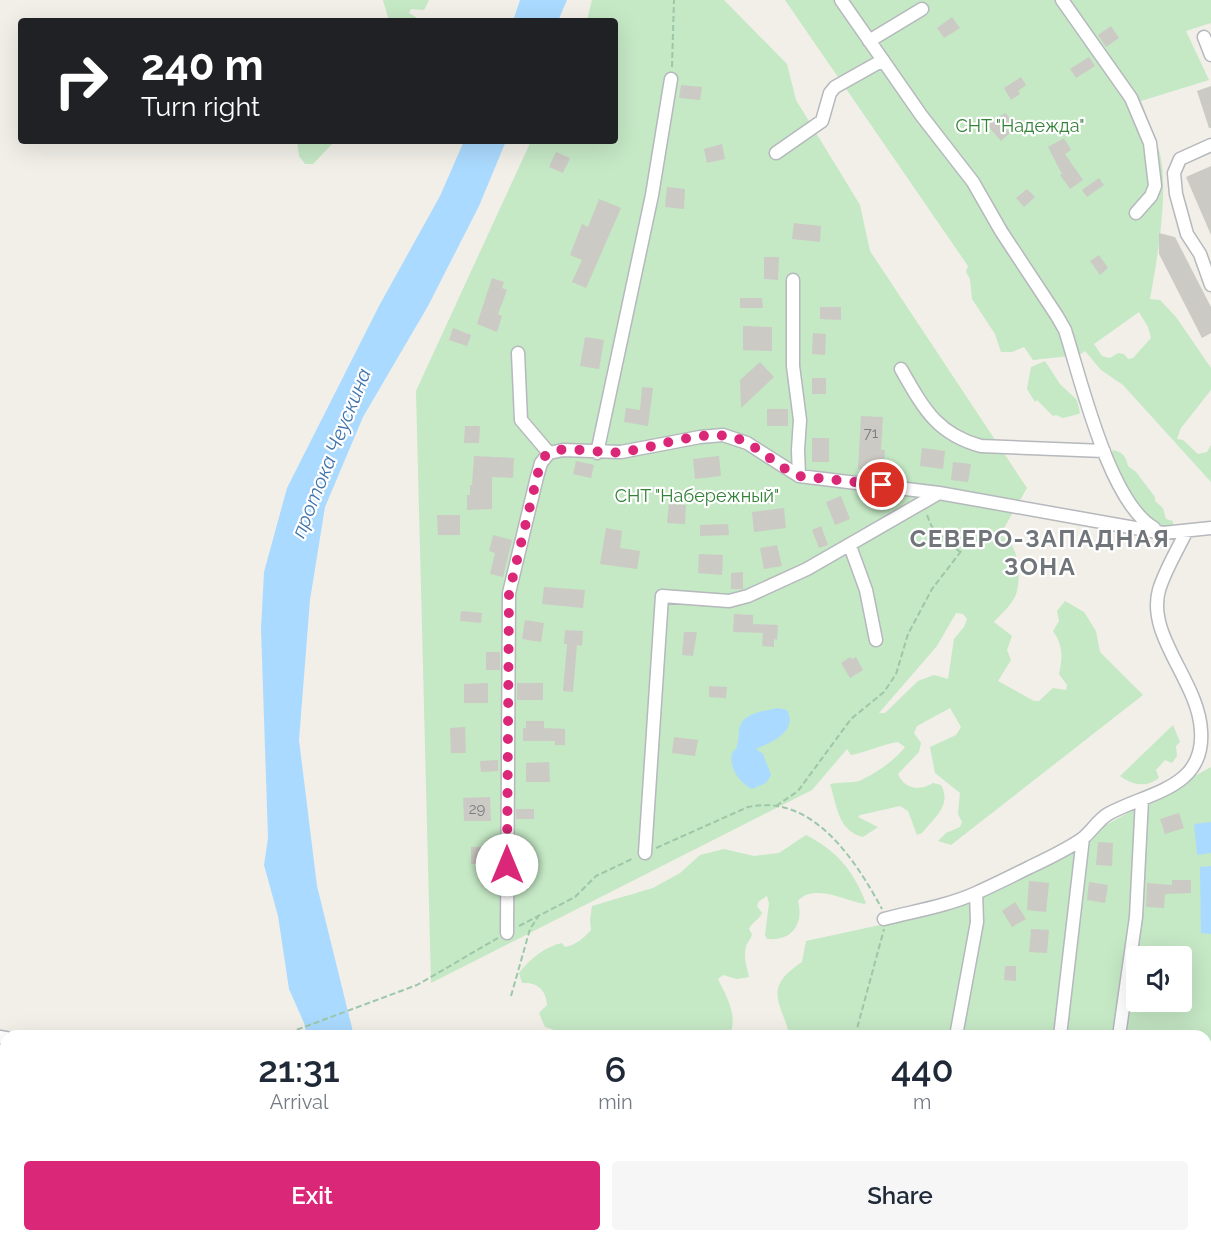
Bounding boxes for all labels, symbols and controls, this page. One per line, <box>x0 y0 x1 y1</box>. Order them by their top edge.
text: 240 m <box>141 41 264 90</box>
icon: right <box>42 42 120 120</box>
text: Turn right <box>141 91 260 122</box>
park label: СНТ "Надежда" <box>955 115 1085 136</box>
water label: протока Чеускина <box>286 365 376 541</box>
house number: 71 <box>864 424 879 442</box>
pin <box>856 459 907 510</box>
icon: arrive <box>865 468 898 501</box>
park label: СНТ "Набережный" <box>615 485 779 506</box>
district label: СЕВЕРО-ЗАПАДНАЯ ЗОНА <box>910 524 1170 581</box>
house number: 29 <box>469 800 486 818</box>
position arrow <box>475 833 539 897</box>
map controls <box>1126 946 1192 1012</box>
button: sound <box>1126 946 1192 1012</box>
text: 21:31 <box>258 1048 340 1090</box>
text: 6 <box>604 1048 626 1090</box>
text: 440 <box>891 1048 954 1090</box>
text: Arrival <box>270 1090 328 1114</box>
text: min <box>598 1090 633 1114</box>
text: m <box>913 1090 931 1114</box>
button: Exit <box>24 1161 600 1230</box>
button: Share <box>612 1161 1188 1230</box>

